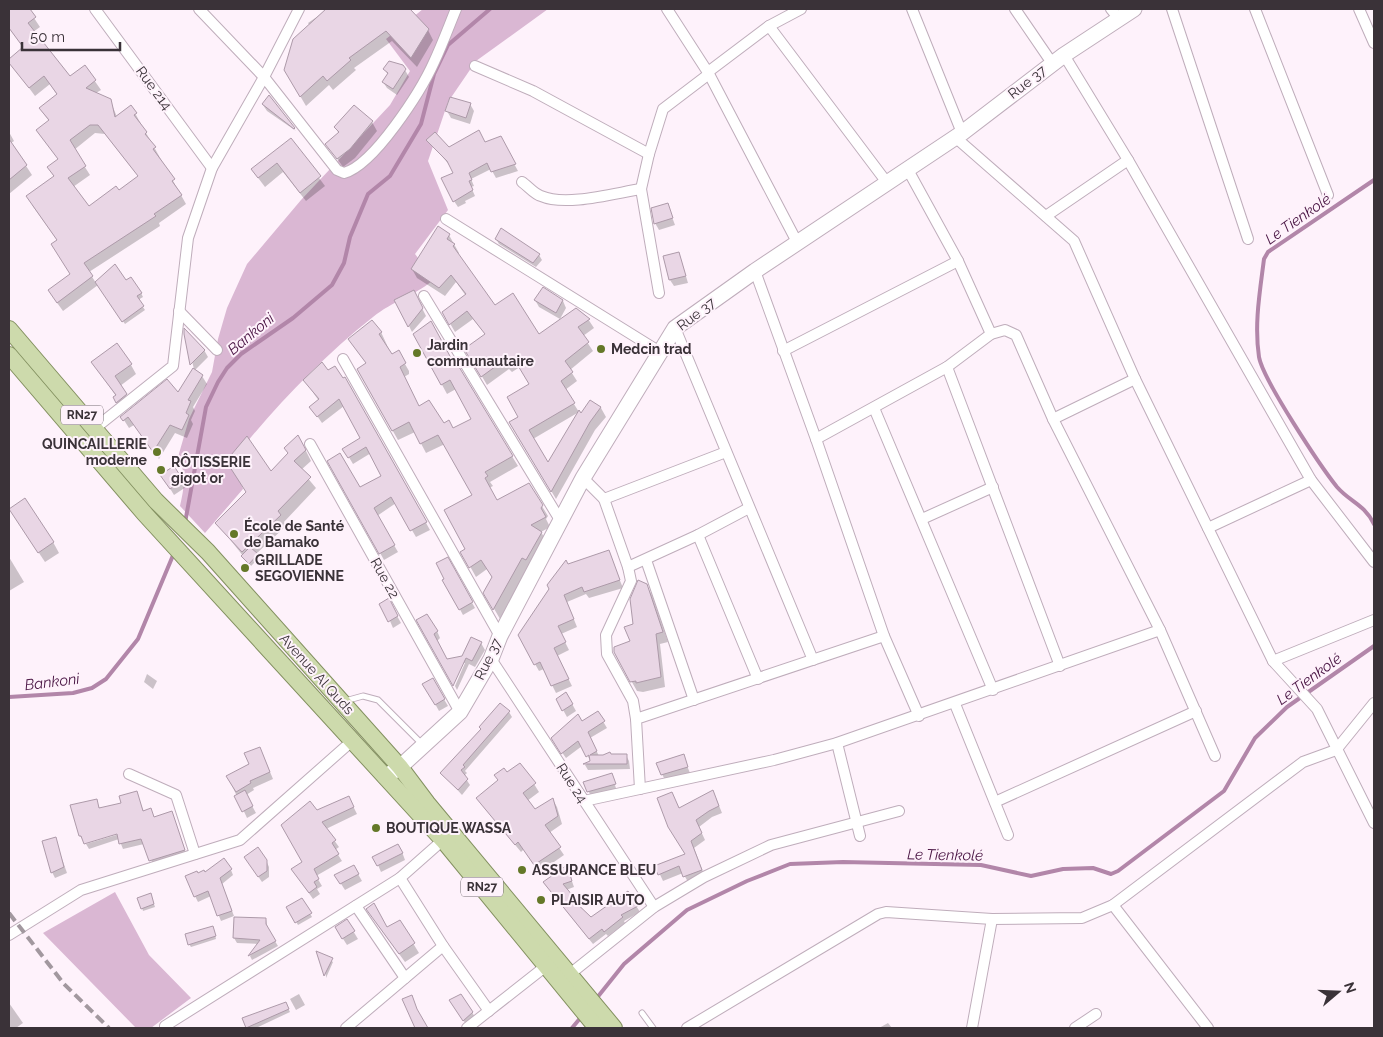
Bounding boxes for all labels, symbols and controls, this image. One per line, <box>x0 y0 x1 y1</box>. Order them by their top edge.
scale bar <box>22 20 120 52</box>
text: 50 m <box>30 28 65 46</box>
street label: Rue 37 <box>1005 62 1050 102</box>
street label: Rue 214 <box>133 63 175 113</box>
water label: Le Tienkolé <box>1262 190 1334 248</box>
street label: Rue 37 <box>674 294 719 334</box>
water label: Bankoni <box>224 309 279 359</box>
place label: Jardin communautaire <box>427 337 534 369</box>
place label: Medcin trad <box>611 341 692 357</box>
marker: Medcin trad <box>595 343 607 355</box>
marker: Jardin communautaire <box>411 347 423 359</box>
road number: RN27 <box>61 406 103 424</box>
place label: QUINCAILLERIE moderne <box>42 436 148 468</box>
marker: QUINCAILLERIE moderne <box>151 446 163 458</box>
place label: RÔTISSERIE gigot or <box>171 453 251 486</box>
marker: RÔTISSERIE gigot or <box>155 464 167 476</box>
place label: École de Santé de Bamako <box>244 517 345 550</box>
marker: École de Santé de Bamako <box>228 528 240 540</box>
place label: GRILLADE SEGOVIENNE <box>255 552 344 584</box>
street label: Rue 22 <box>367 555 403 601</box>
marker: GRILLADE SEGOVIENNE <box>239 562 251 574</box>
street label: Avenue Al Quds <box>277 630 358 718</box>
street label: Rue 37 <box>471 635 505 682</box>
water label: Le Tienkolé <box>1273 649 1345 709</box>
water label: Bankoni <box>24 670 81 694</box>
street label: Rue 24 <box>553 760 591 806</box>
place label: BOUTIQUE WASSA <box>386 820 512 836</box>
marker: BOUTIQUE WASSA <box>370 822 382 834</box>
water label: Le Tienkolé <box>907 845 983 865</box>
place label: ASSURANCE BLEU <box>532 862 656 878</box>
marker: ASSURANCE BLEU <box>516 864 528 876</box>
road number: RN27 <box>461 878 503 896</box>
place label: PLAISIR AUTO <box>551 892 645 908</box>
marker: PLAISIR AUTO <box>535 894 547 906</box>
north arrow <box>1313 967 1363 1017</box>
text: N <box>1341 980 1360 995</box>

